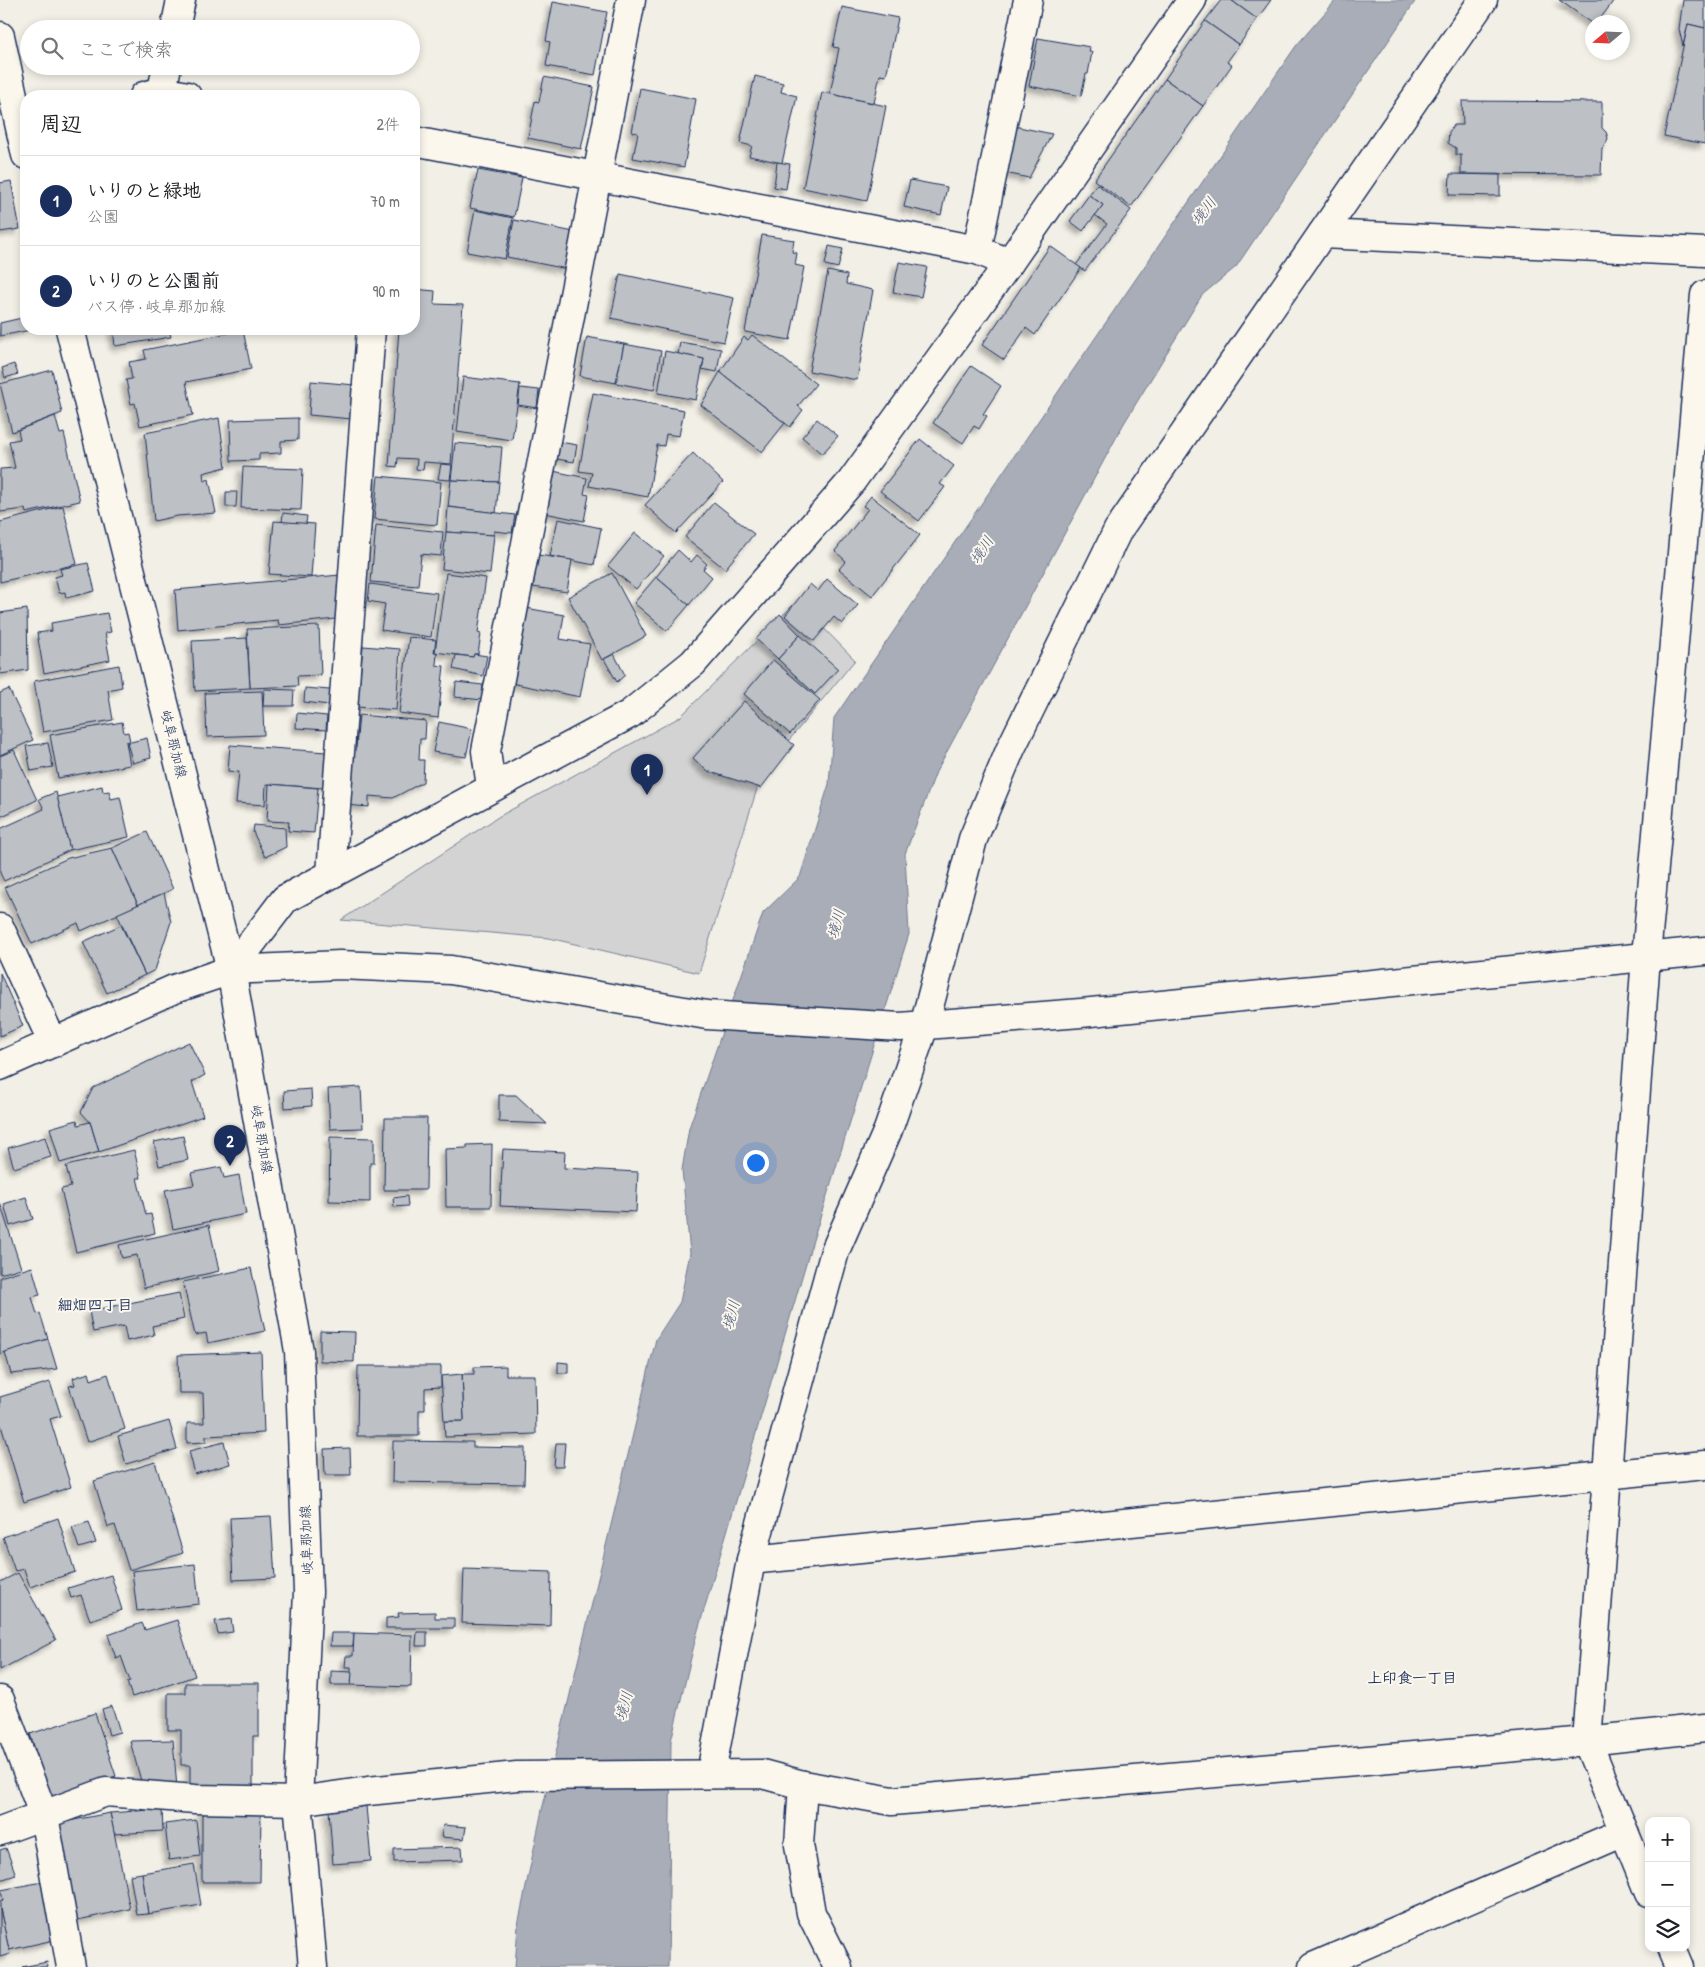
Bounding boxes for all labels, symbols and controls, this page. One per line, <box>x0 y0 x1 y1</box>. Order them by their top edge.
north arrow <box>1585 15 1630 60</box>
search box <box>20 20 420 75</box>
icon: search <box>38 34 66 62</box>
text: ここで検索 <box>78 36 173 62</box>
text: 周辺 <box>40 109 82 138</box>
text: 2件 <box>377 113 400 135</box>
text: いりのと緑地 <box>87 177 201 203</box>
text: 1 <box>53 190 59 212</box>
text: 70 m <box>370 190 400 212</box>
water label: 境川 <box>1186 192 1221 229</box>
text: 公園 <box>87 205 119 227</box>
text: いりのと公園前 <box>87 267 220 293</box>
text: 2 <box>52 280 60 302</box>
text: 90 m <box>372 280 400 302</box>
text: バス停 · 岐阜那加線 <box>87 295 226 317</box>
water label: 境川 <box>965 531 998 568</box>
street label: 岐阜那加線 <box>157 708 192 780</box>
pin: 1 <box>631 754 663 795</box>
water label: 境川 <box>821 907 850 941</box>
street label: 岐阜那加線 <box>247 1103 278 1175</box>
pin: 2 <box>214 1125 246 1166</box>
your location <box>743 1150 769 1176</box>
district label: 細畑四丁目 <box>57 1294 133 1315</box>
water label: 境川 <box>716 1298 745 1332</box>
street label: 岐阜那加線 <box>295 1505 316 1575</box>
district label: 上印食一丁目 <box>1367 1667 1457 1688</box>
water label: 境川 <box>609 1689 638 1723</box>
map controls <box>1645 1817 1690 1952</box>
button: + <box>1645 1817 1690 1862</box>
button: − <box>1645 1862 1690 1907</box>
button: layers <box>1645 1907 1690 1952</box>

